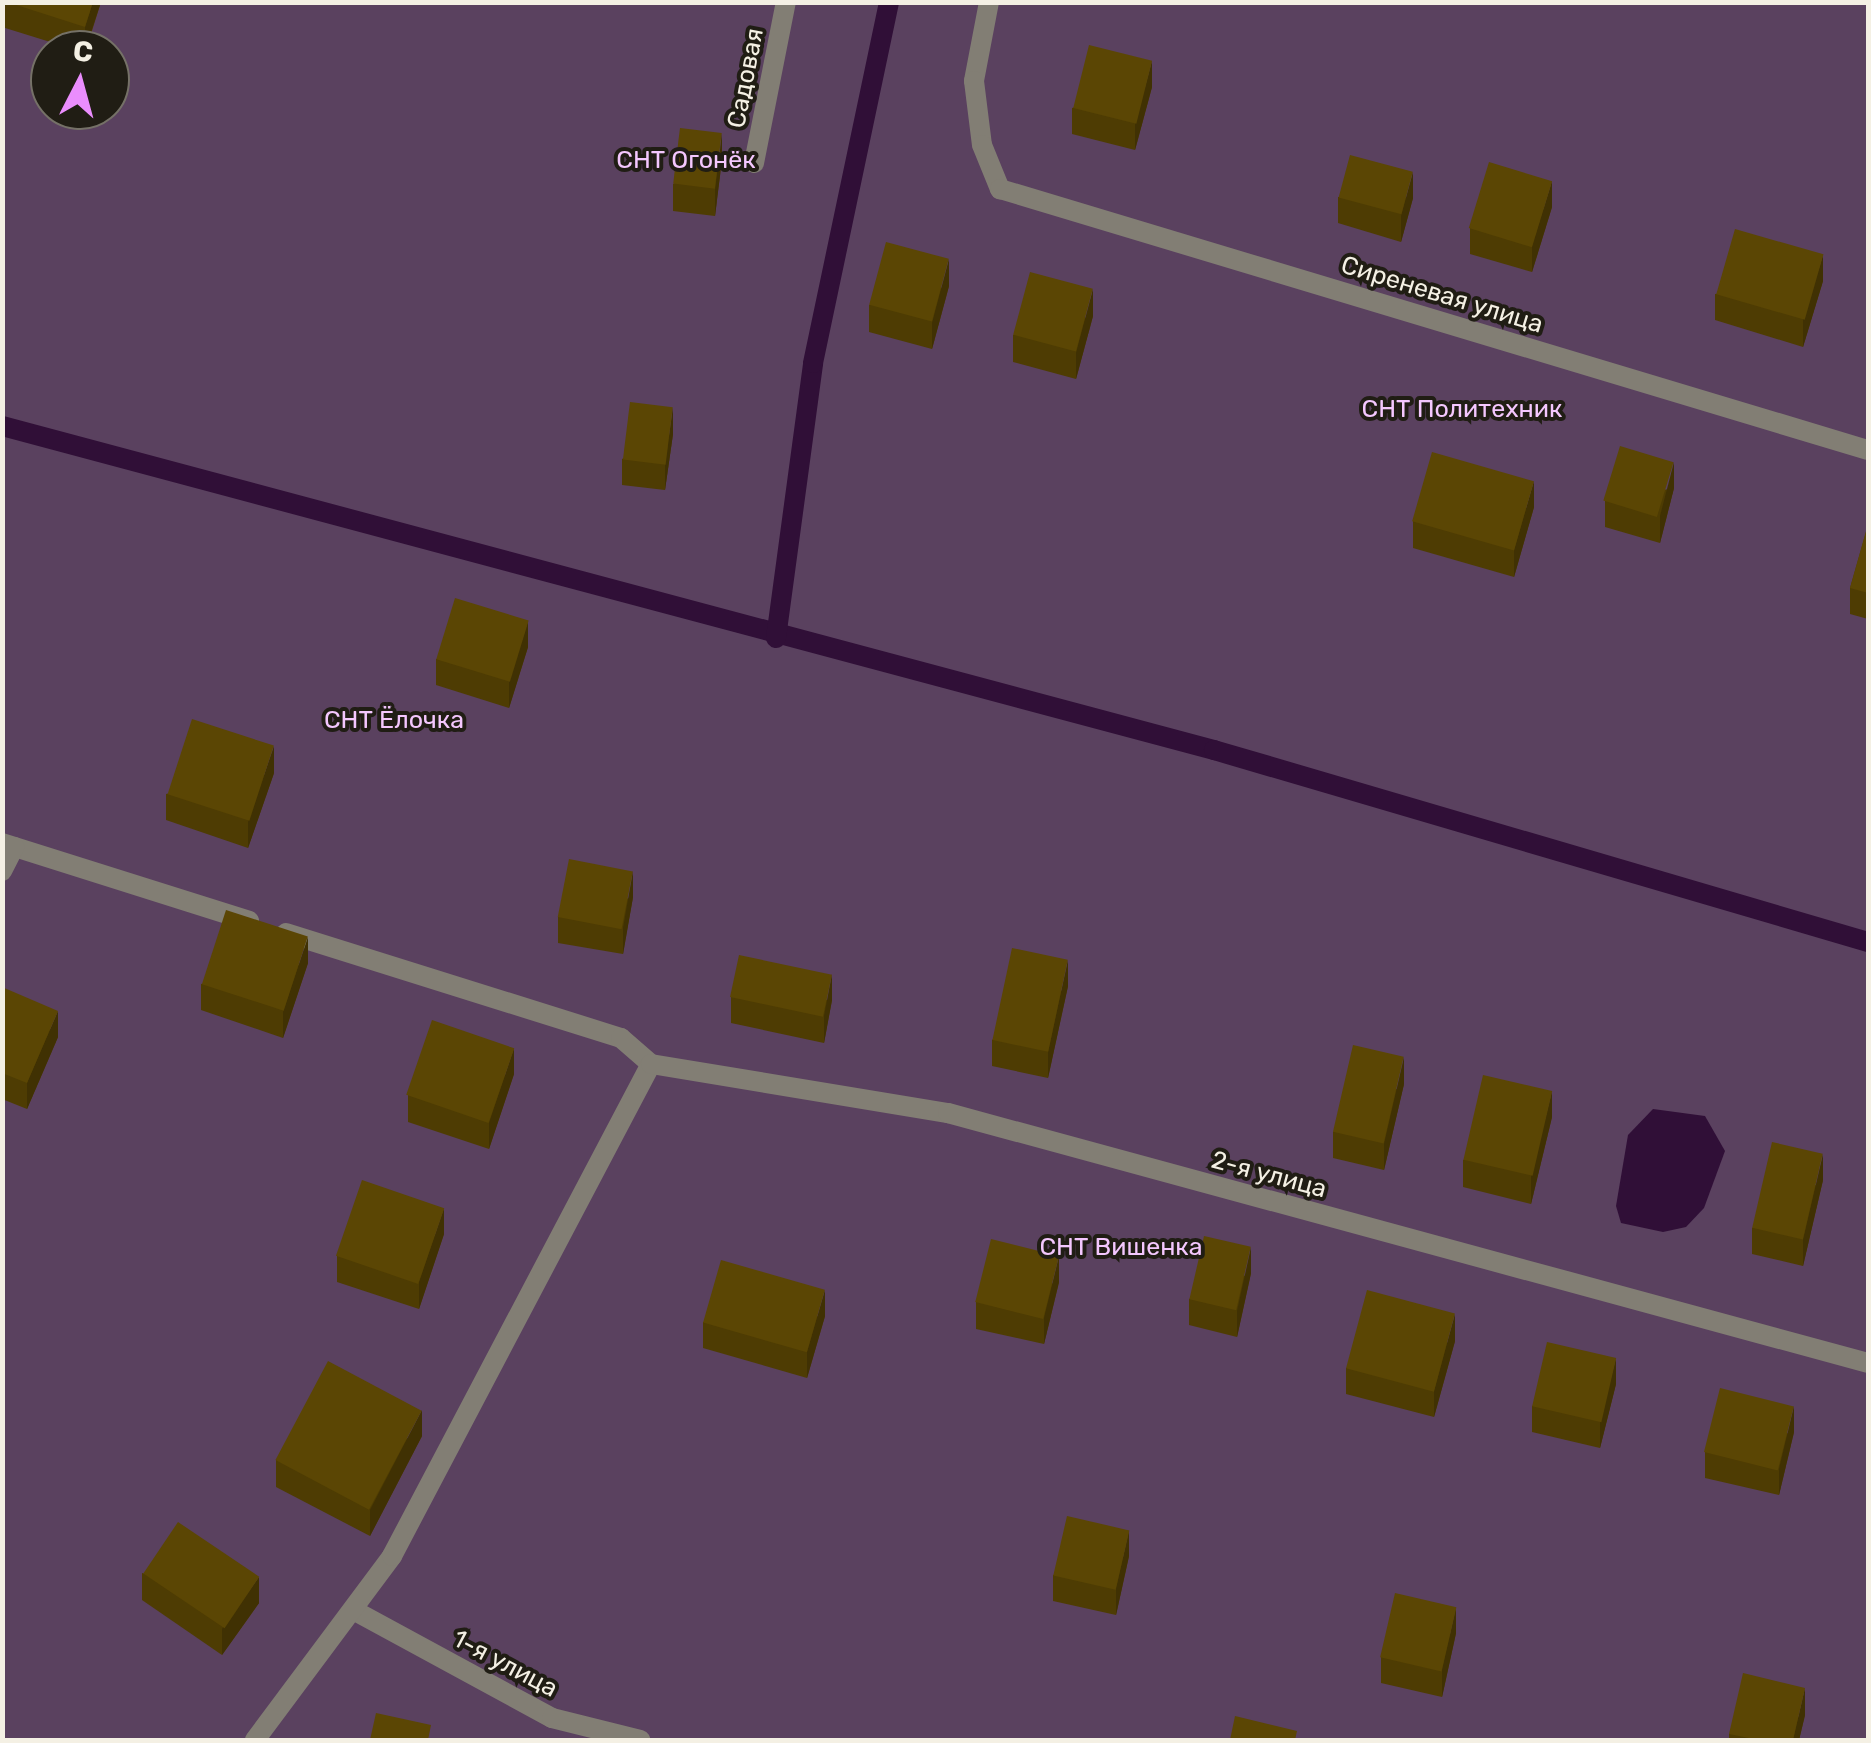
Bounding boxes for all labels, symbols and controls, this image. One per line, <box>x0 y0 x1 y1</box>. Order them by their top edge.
street label: Садовая <box>722 25 770 131</box>
north arrow <box>30 30 130 130</box>
text: С <box>71 34 94 69</box>
park label: СНТ Огонёк <box>616 145 756 175</box>
street label: Сиреневая улица <box>1337 250 1547 340</box>
park label: СНТ Политехник <box>1362 394 1562 424</box>
park label: СНТ Ёлочка <box>324 705 464 735</box>
street label: 2-я улица <box>1208 1145 1330 1205</box>
park label: СНТ Вишенка <box>1039 1232 1203 1262</box>
street label: 1-я улица <box>447 1624 563 1704</box>

